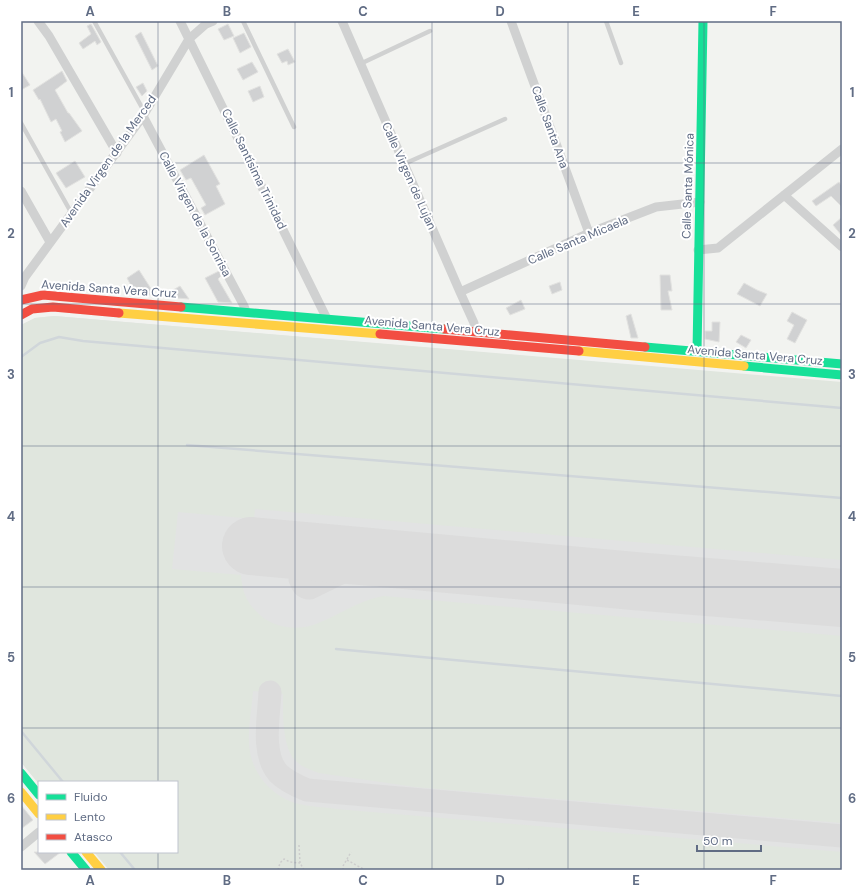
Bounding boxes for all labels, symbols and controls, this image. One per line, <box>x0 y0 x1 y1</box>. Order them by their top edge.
text: A <box>85 3 95 20</box>
text: B <box>223 3 231 20</box>
text: C <box>358 3 368 20</box>
text: D <box>495 3 505 20</box>
text: E <box>632 3 640 20</box>
text: F <box>769 3 777 20</box>
text: 1 <box>9 84 13 101</box>
street label: Calle Santa Ana <box>528 84 572 170</box>
text: 1 <box>850 84 854 101</box>
street label: Avenida Virgen de la Merced <box>56 92 160 230</box>
street label: Calle Santísima Trinidad <box>218 106 290 232</box>
street label: Calle Virgen de Lujan <box>378 120 440 232</box>
street label: Calle Santa Mónica <box>678 133 698 239</box>
street label: Calle Virgen de la Sonrisa <box>155 149 235 279</box>
street label: Calle Santa Micaela <box>525 212 631 268</box>
text: 2 <box>7 225 15 242</box>
text: 2 <box>848 225 856 242</box>
street label: Avenida Santa Vera Cruz <box>41 276 177 302</box>
street label: Avenida Santa Vera Cruz <box>364 312 500 340</box>
street label: Avenida Santa Vera Cruz <box>687 341 823 369</box>
text: 3 <box>7 366 15 383</box>
text: 3 <box>848 366 856 383</box>
text: 4 <box>7 508 15 525</box>
text: 4 <box>848 508 856 525</box>
text: 5 <box>7 649 15 666</box>
text: 5 <box>848 649 856 666</box>
legend <box>38 781 178 853</box>
text: Fluido <box>74 789 108 805</box>
text: 6 <box>7 790 15 807</box>
text: 6 <box>848 790 856 807</box>
text: Lento <box>74 809 105 825</box>
scale bar <box>697 827 761 853</box>
text: Atasco <box>74 829 113 845</box>
text: 50 m <box>703 833 732 849</box>
text: A <box>85 872 95 889</box>
text: B <box>223 872 231 889</box>
text: C <box>358 872 368 889</box>
text: D <box>495 872 505 889</box>
text: E <box>632 872 640 889</box>
text: F <box>769 872 777 889</box>

